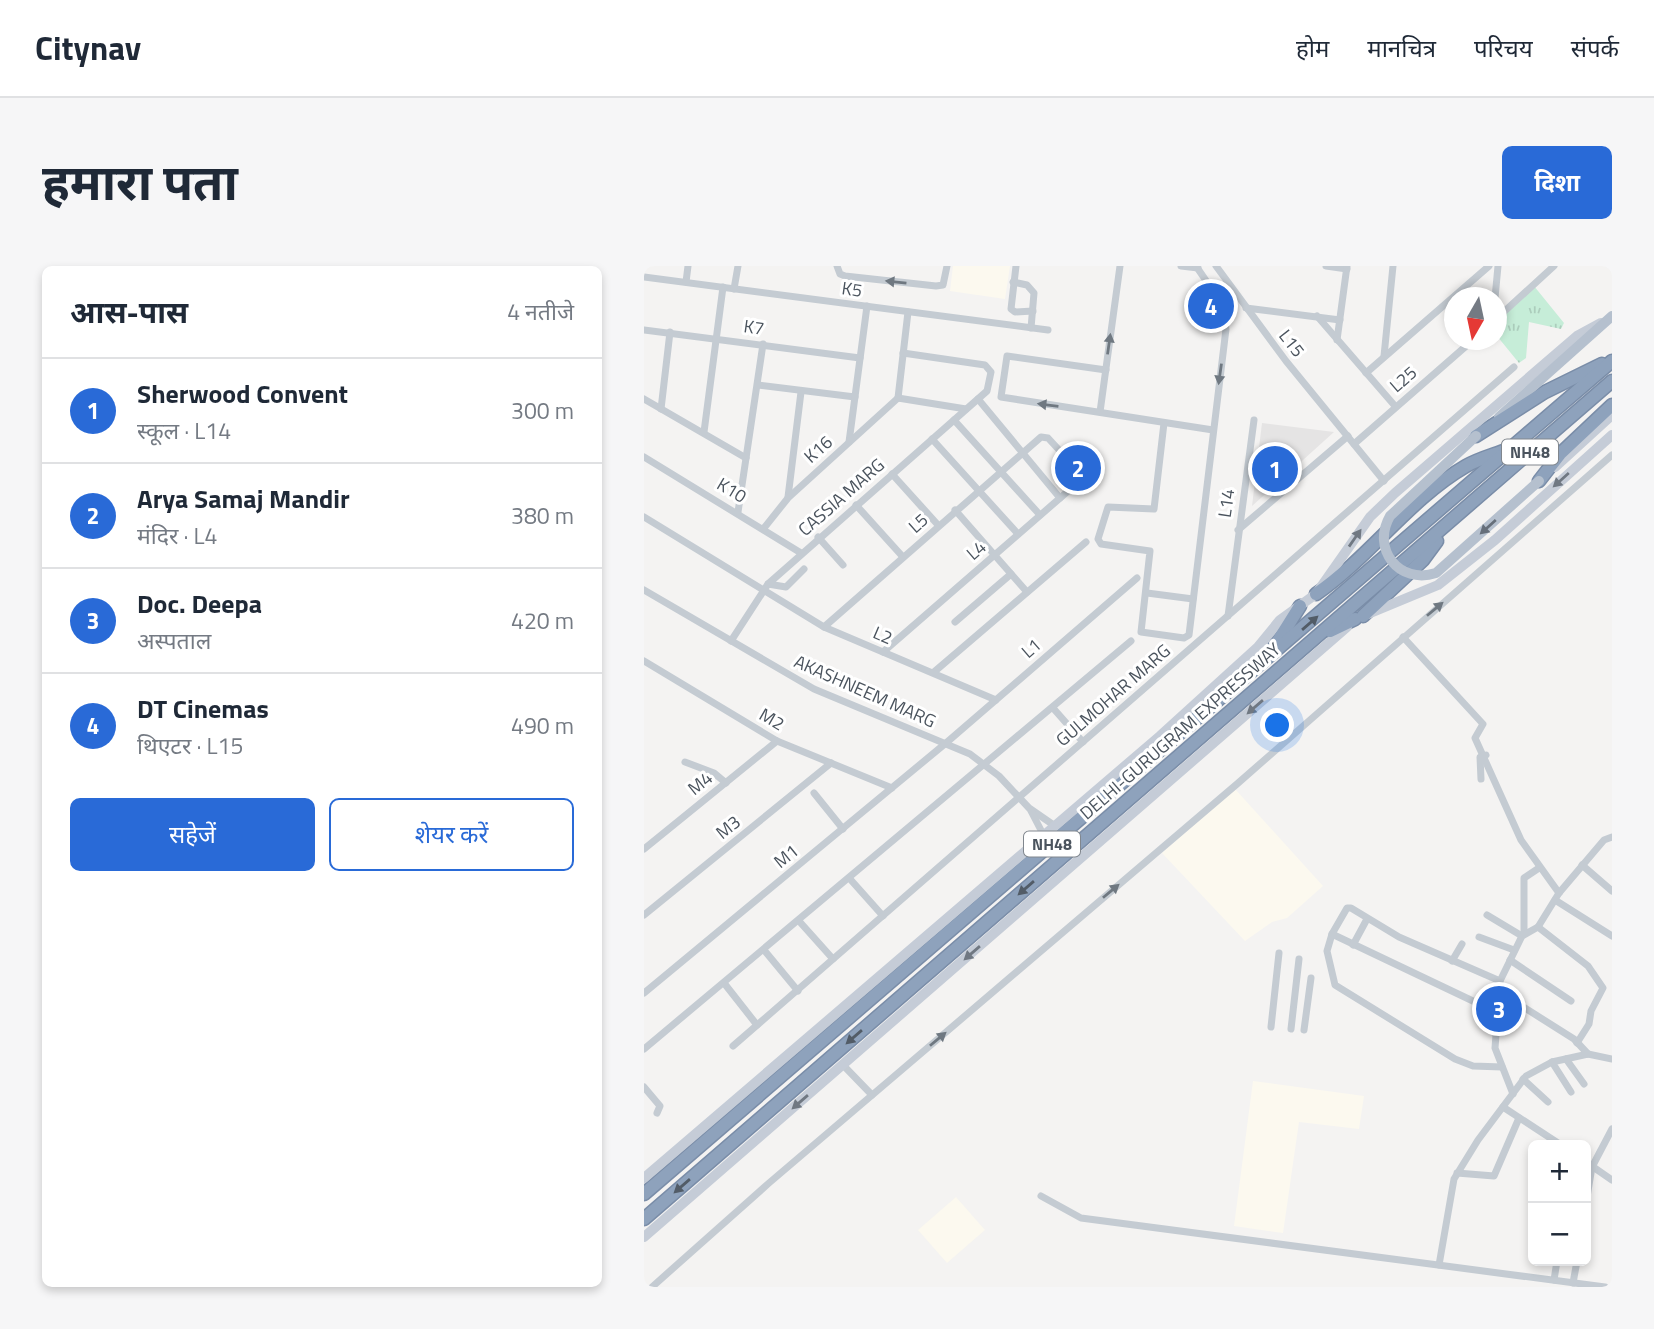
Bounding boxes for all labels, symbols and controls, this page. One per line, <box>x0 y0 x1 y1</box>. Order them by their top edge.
text: Citynav <box>35 23 141 73</box>
text: होम <box>1296 30 1329 66</box>
text: मानचित्र <box>1367 30 1436 66</box>
text: परिचय <box>1474 30 1533 66</box>
text: संपर्क <box>1571 30 1619 66</box>
text: हमारा पता <box>42 144 238 219</box>
button: दिशा <box>1502 146 1612 219</box>
street label: K5 <box>840 274 864 304</box>
one-way arrow <box>885 276 907 287</box>
pin: 4 <box>1188 280 1234 332</box>
north arrow <box>1444 287 1507 350</box>
text: आस-पास <box>70 289 188 335</box>
text: 4 नतीजे <box>507 294 574 329</box>
street label: K7 <box>742 312 766 342</box>
street label: L15 <box>1272 323 1312 363</box>
one-way arrow <box>1104 333 1115 355</box>
street label: L25 <box>1383 359 1423 399</box>
one-way arrow <box>1214 363 1225 385</box>
text: Sherwood Convent <box>137 374 348 413</box>
text: 1 <box>87 393 99 428</box>
text: 300 m <box>511 393 574 428</box>
one-way arrow <box>1037 400 1059 411</box>
text: स्कूल · L14 <box>137 413 231 448</box>
street label: K16 <box>798 429 838 469</box>
road number: NH48 <box>1502 440 1558 464</box>
pin: 2 <box>1055 442 1101 494</box>
pin: 1 <box>1252 443 1298 495</box>
street label: CASSIA MARG <box>792 452 890 542</box>
street label: K10 <box>712 471 752 509</box>
one-way arrow <box>1552 472 1570 488</box>
text: Arya Samaj Mandir <box>137 479 350 518</box>
street label: L14 <box>1211 487 1241 519</box>
text: 2 <box>87 498 99 533</box>
text: 380 m <box>511 498 574 533</box>
street label: L5 <box>902 507 934 539</box>
text: मंदिर · L4 <box>137 518 217 553</box>
one-way arrow <box>1480 519 1497 534</box>
one-way arrow <box>1348 529 1362 548</box>
street label: L4 <box>960 534 992 566</box>
text: Doc. Deepa <box>137 584 262 623</box>
one-way arrow <box>1427 602 1444 617</box>
text: 3 <box>87 603 99 638</box>
text: 420 m <box>511 603 574 638</box>
one-way arrow <box>1301 616 1318 631</box>
street label: L2 <box>869 619 897 651</box>
text: अस्पताल <box>137 623 211 658</box>
street label: L1 <box>1015 632 1047 664</box>
street label: DELHI-GURUGRAM EXPRESSWAY <box>1074 636 1287 826</box>
street label: GULMOHAR MARG <box>1050 637 1176 753</box>
street label: AKASHNEEM MARG <box>790 648 940 734</box>
text: DT Cinemas <box>137 689 269 728</box>
one-way arrow <box>1247 699 1264 715</box>
street label: M2 <box>754 701 790 737</box>
text: 4 <box>87 708 99 743</box>
text: 490 m <box>511 708 574 743</box>
your location <box>1260 708 1294 742</box>
text: थिएटर · L15 <box>137 728 243 763</box>
street label: M4 <box>682 765 718 801</box>
button: सहेजें <box>70 798 315 871</box>
button: शेयर करें <box>329 798 574 871</box>
street label: M3 <box>710 809 746 845</box>
road number: NH48 <box>1024 832 1080 856</box>
street label: M1 <box>768 838 804 874</box>
one-way arrow <box>1017 880 1035 896</box>
one-way arrow <box>1102 883 1120 899</box>
one-way arrow <box>964 945 981 960</box>
pin: 3 <box>1476 983 1522 1035</box>
one-way arrow <box>845 1029 863 1045</box>
one-way arrow <box>929 1032 946 1047</box>
one-way arrow <box>791 1094 809 1110</box>
map controls <box>1528 1140 1591 1266</box>
button: + <box>1528 1140 1591 1203</box>
one-way arrow <box>673 1178 691 1194</box>
button: − <box>1528 1203 1591 1266</box>

